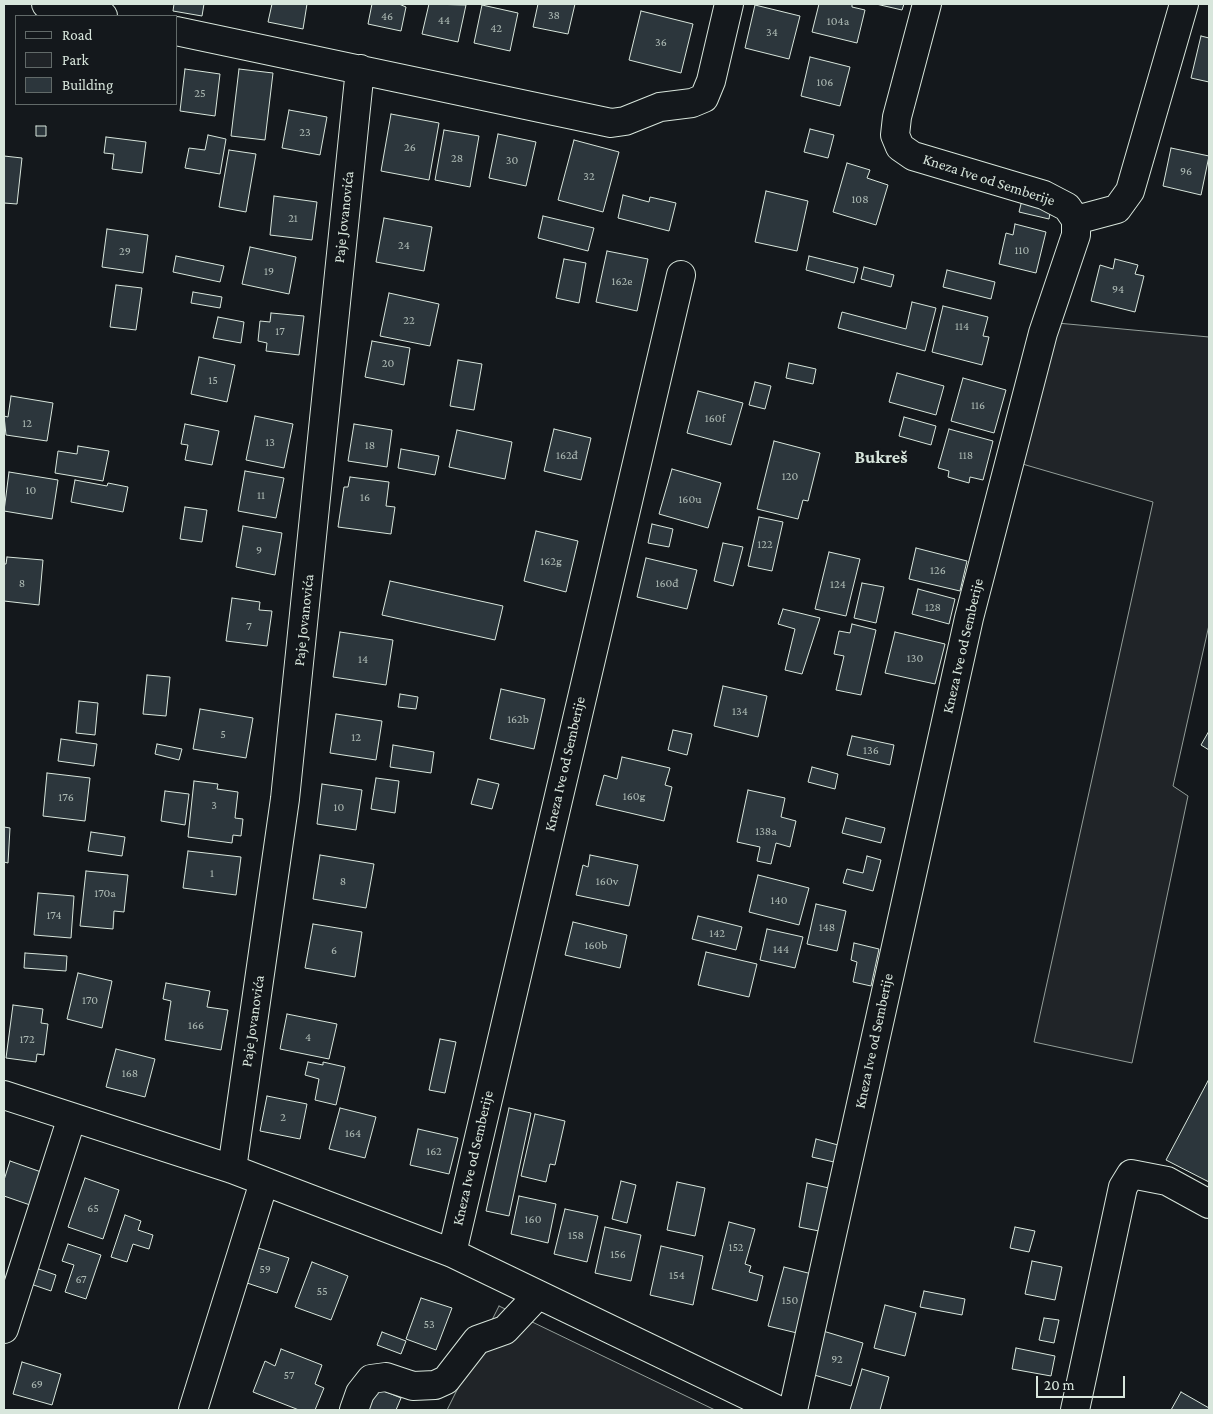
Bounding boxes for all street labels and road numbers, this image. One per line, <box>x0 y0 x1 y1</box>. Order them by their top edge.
street label: Kneza Ive od Semberije <box>921 150 1057 210</box>
street label: Paje Jovanovića <box>330 170 358 264</box>
street label: Paje Jovanovića <box>290 573 318 667</box>
street label: Kneza Ive od Semberije <box>939 577 987 715</box>
street label: Kneza Ive od Semberije <box>541 695 589 833</box>
street label: Kneza Ive od Semberije <box>851 972 897 1110</box>
street label: Paje Jovanovića <box>238 974 268 1068</box>
street label: Kneza Ive od Semberije <box>449 1089 497 1227</box>

